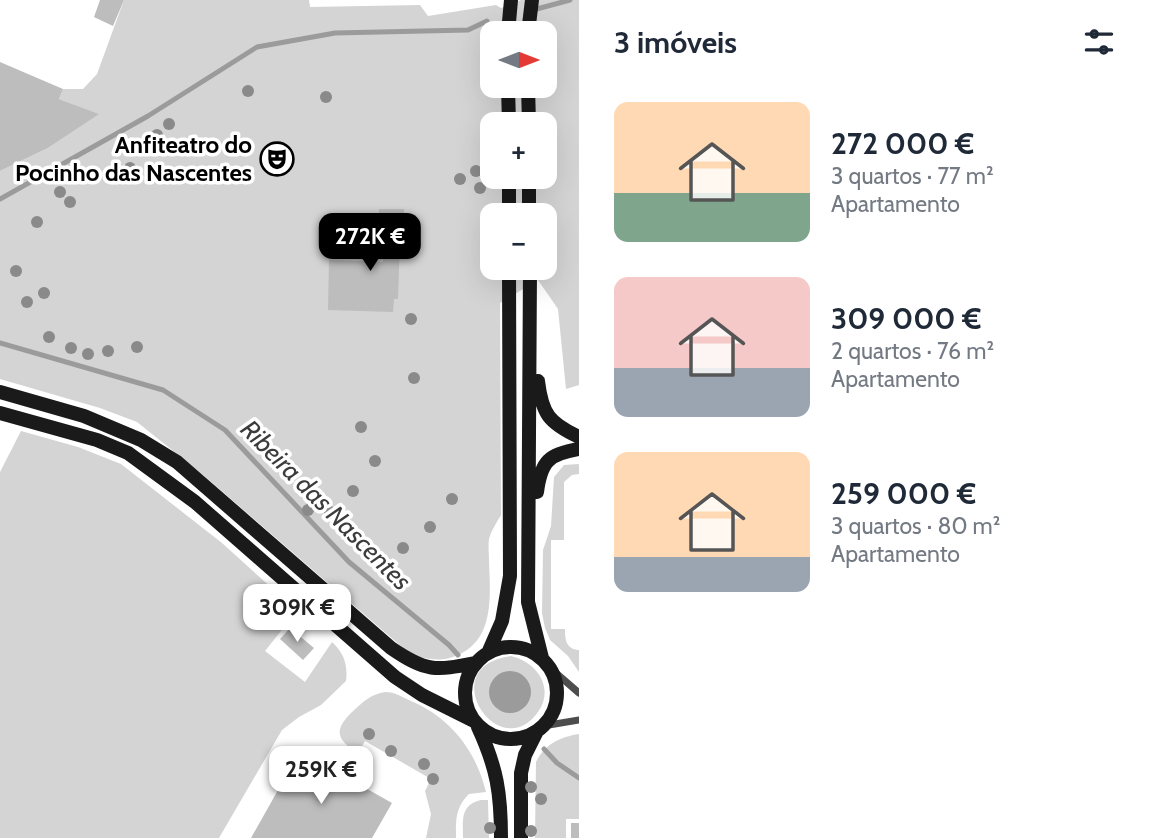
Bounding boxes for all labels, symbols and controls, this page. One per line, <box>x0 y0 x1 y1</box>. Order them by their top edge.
north arrow <box>480 21 556 98</box>
map controls <box>480 21 557 280</box>
icon: filters <box>1080 23 1118 61</box>
text: 3 imóveis <box>614 24 737 61</box>
button: + <box>480 112 557 189</box>
text: 272 000 € <box>831 125 974 162</box>
place label: Anfiteatro do Pocinho das Nascentes <box>15 130 252 187</box>
icon: home <box>670 130 754 214</box>
theatre icon: Anfiteatro do Pocinho das Nascentes <box>258 140 296 178</box>
text: 3 quartos · 77 m² <box>831 162 994 190</box>
text: Apartamento <box>831 190 960 218</box>
button: − <box>480 203 557 280</box>
pin: 272K € <box>313 214 427 273</box>
text: 272K € <box>335 222 405 250</box>
text: 309 000 € <box>831 300 981 337</box>
icon: home <box>670 305 754 389</box>
text: 2 quartos · 76 m² <box>831 337 994 365</box>
text: Apartamento <box>831 365 960 393</box>
water label: Ribeira das Nascentes <box>234 413 418 597</box>
text: 259 000 € <box>831 475 976 512</box>
icon: home <box>670 480 754 564</box>
text: 3 quartos · 80 m² <box>831 512 1000 540</box>
text: Apartamento <box>831 540 960 568</box>
pin: 309K € <box>240 584 354 644</box>
text: 309K € <box>259 593 335 621</box>
pin: 259K € <box>264 746 378 806</box>
text: 259K € <box>285 755 357 783</box>

